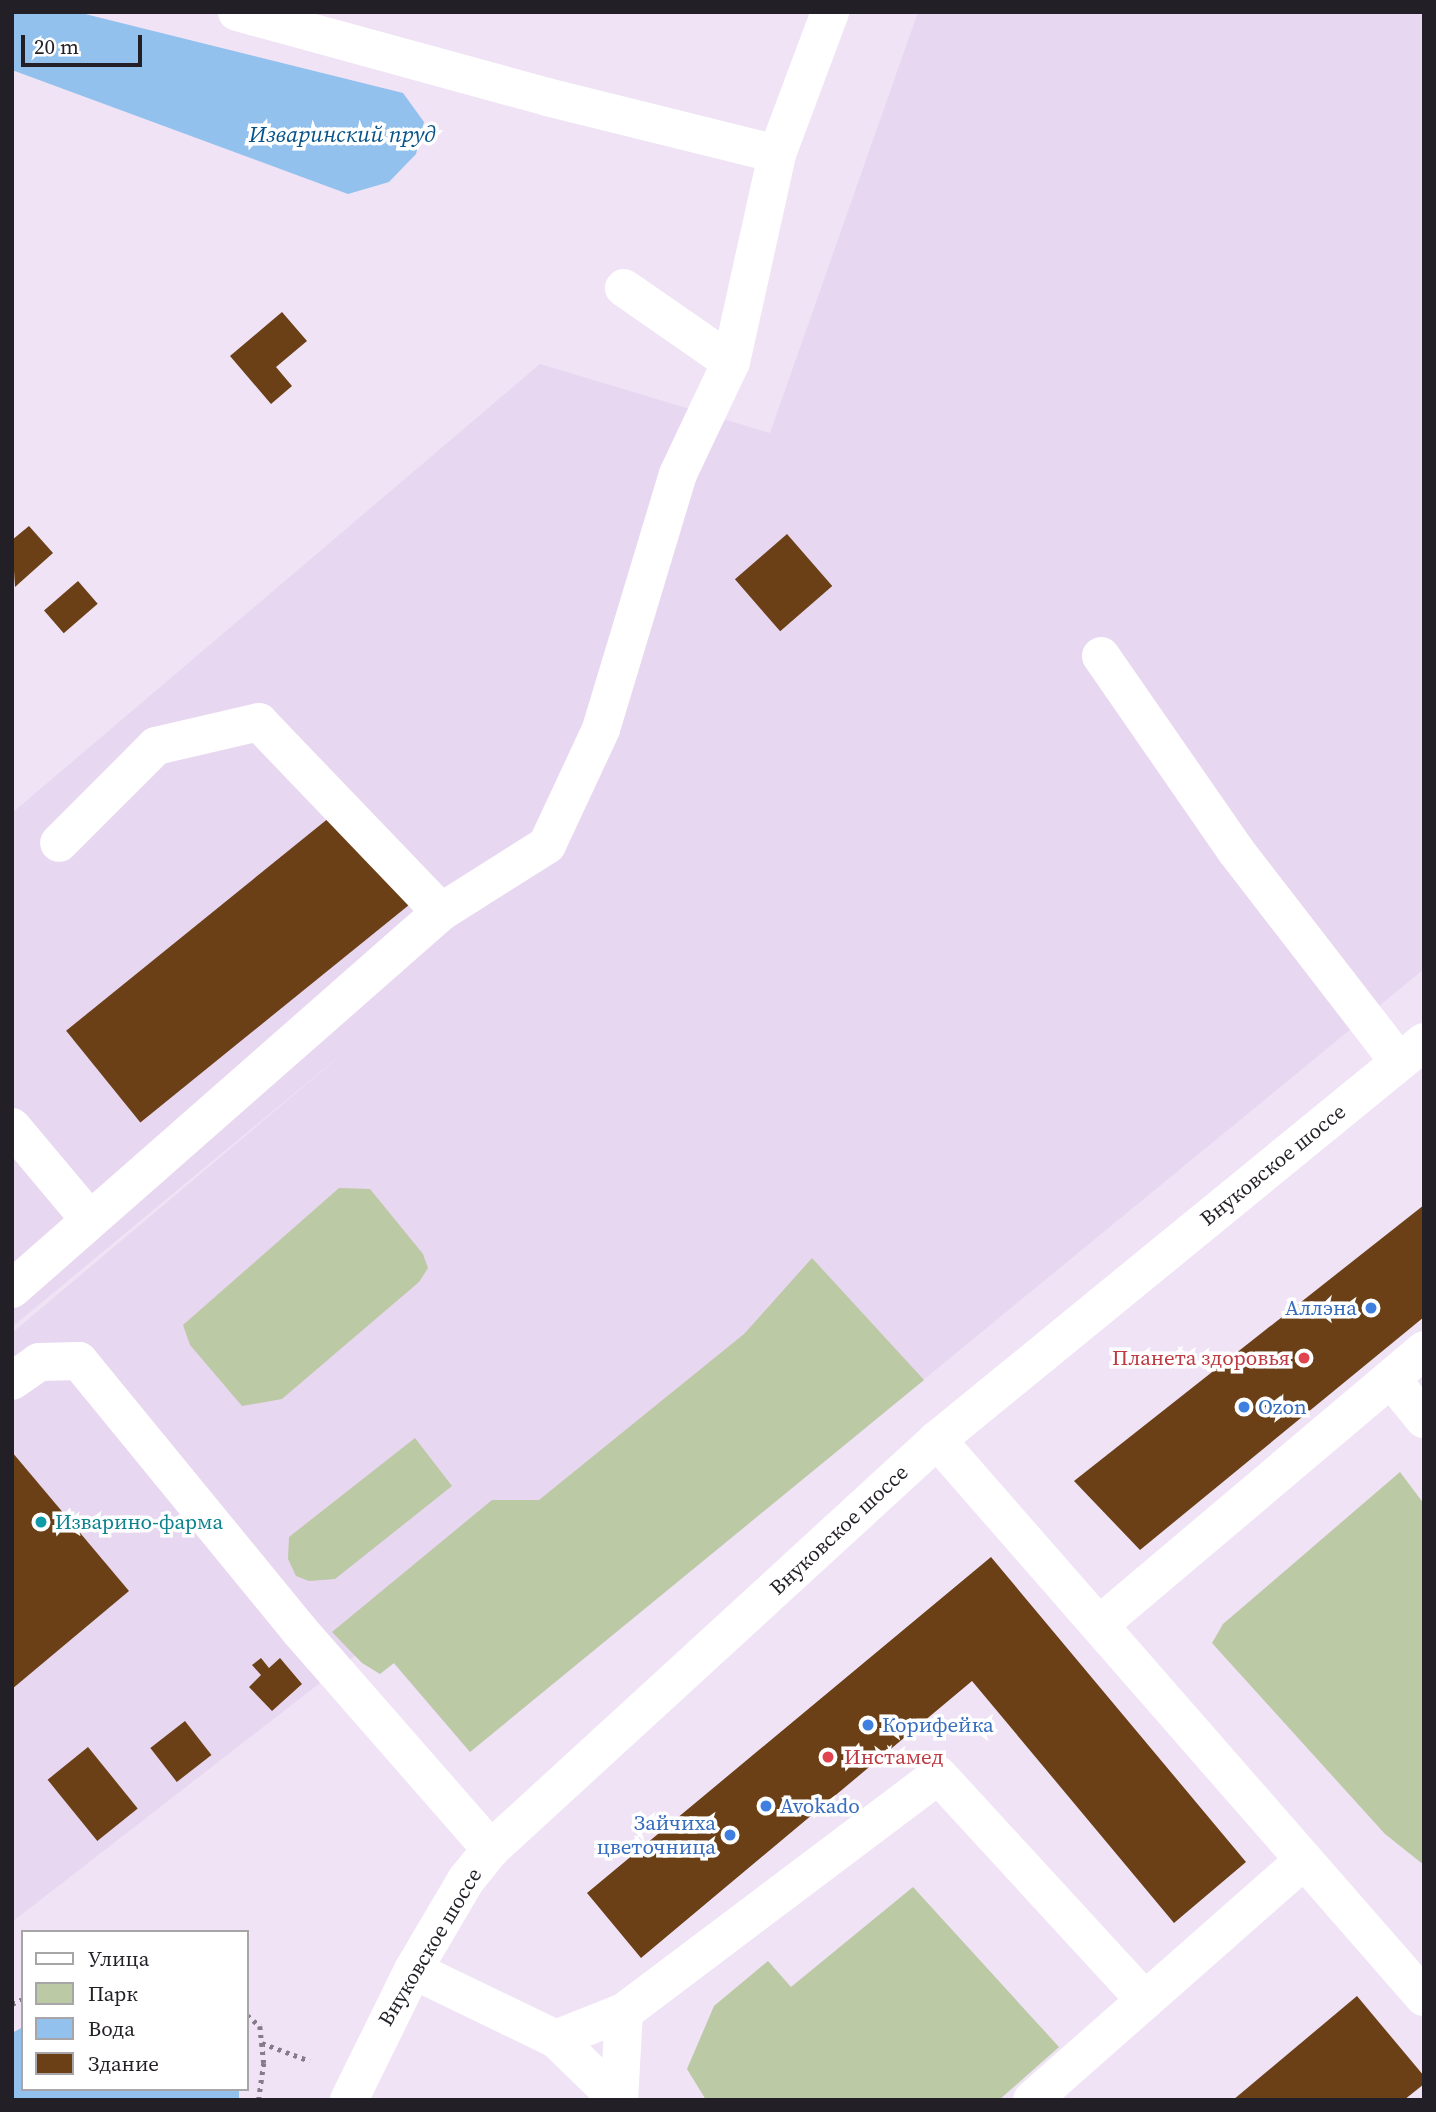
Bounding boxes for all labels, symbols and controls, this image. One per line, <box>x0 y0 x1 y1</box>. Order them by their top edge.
scale bar <box>24 21 145 65</box>
text: 20 m <box>34 32 79 61</box>
water label: Изваринский пруд <box>249 120 435 148</box>
street label: Внуковское шоссе <box>1195 1099 1351 1231</box>
place label: Аллэна <box>1285 1295 1357 1321</box>
marker: Аллэна <box>1363 1300 1379 1316</box>
place label: Планета здоровья <box>1112 1345 1290 1371</box>
marker: Планета здоровья <box>1296 1350 1312 1366</box>
place label: Ozon <box>1258 1394 1307 1420</box>
marker: Ozon <box>1236 1399 1252 1415</box>
street label: Внуковское шоссе <box>765 1460 913 1600</box>
place label: Изварино-фарма <box>55 1509 223 1535</box>
marker: Изварино-фарма <box>33 1514 49 1530</box>
place label: Корифейка <box>882 1712 994 1738</box>
marker: Корифейка <box>860 1717 876 1733</box>
place label: Инстамед <box>844 1744 943 1770</box>
marker: Инстамед <box>818 1747 838 1767</box>
place label: Avokado <box>780 1793 860 1819</box>
marker: Avokado <box>758 1798 774 1814</box>
place label: Зайчиха цветочница <box>597 1810 716 1860</box>
marker: Зайчиха цветочница <box>722 1827 738 1843</box>
street label: Внуковское шоссе <box>373 1864 487 2030</box>
legend <box>21 1930 248 2091</box>
text: Улица <box>88 1944 149 1973</box>
text: Парк <box>88 1979 138 2008</box>
text: Вода <box>88 2014 135 2043</box>
text: Здание <box>88 2049 159 2078</box>

